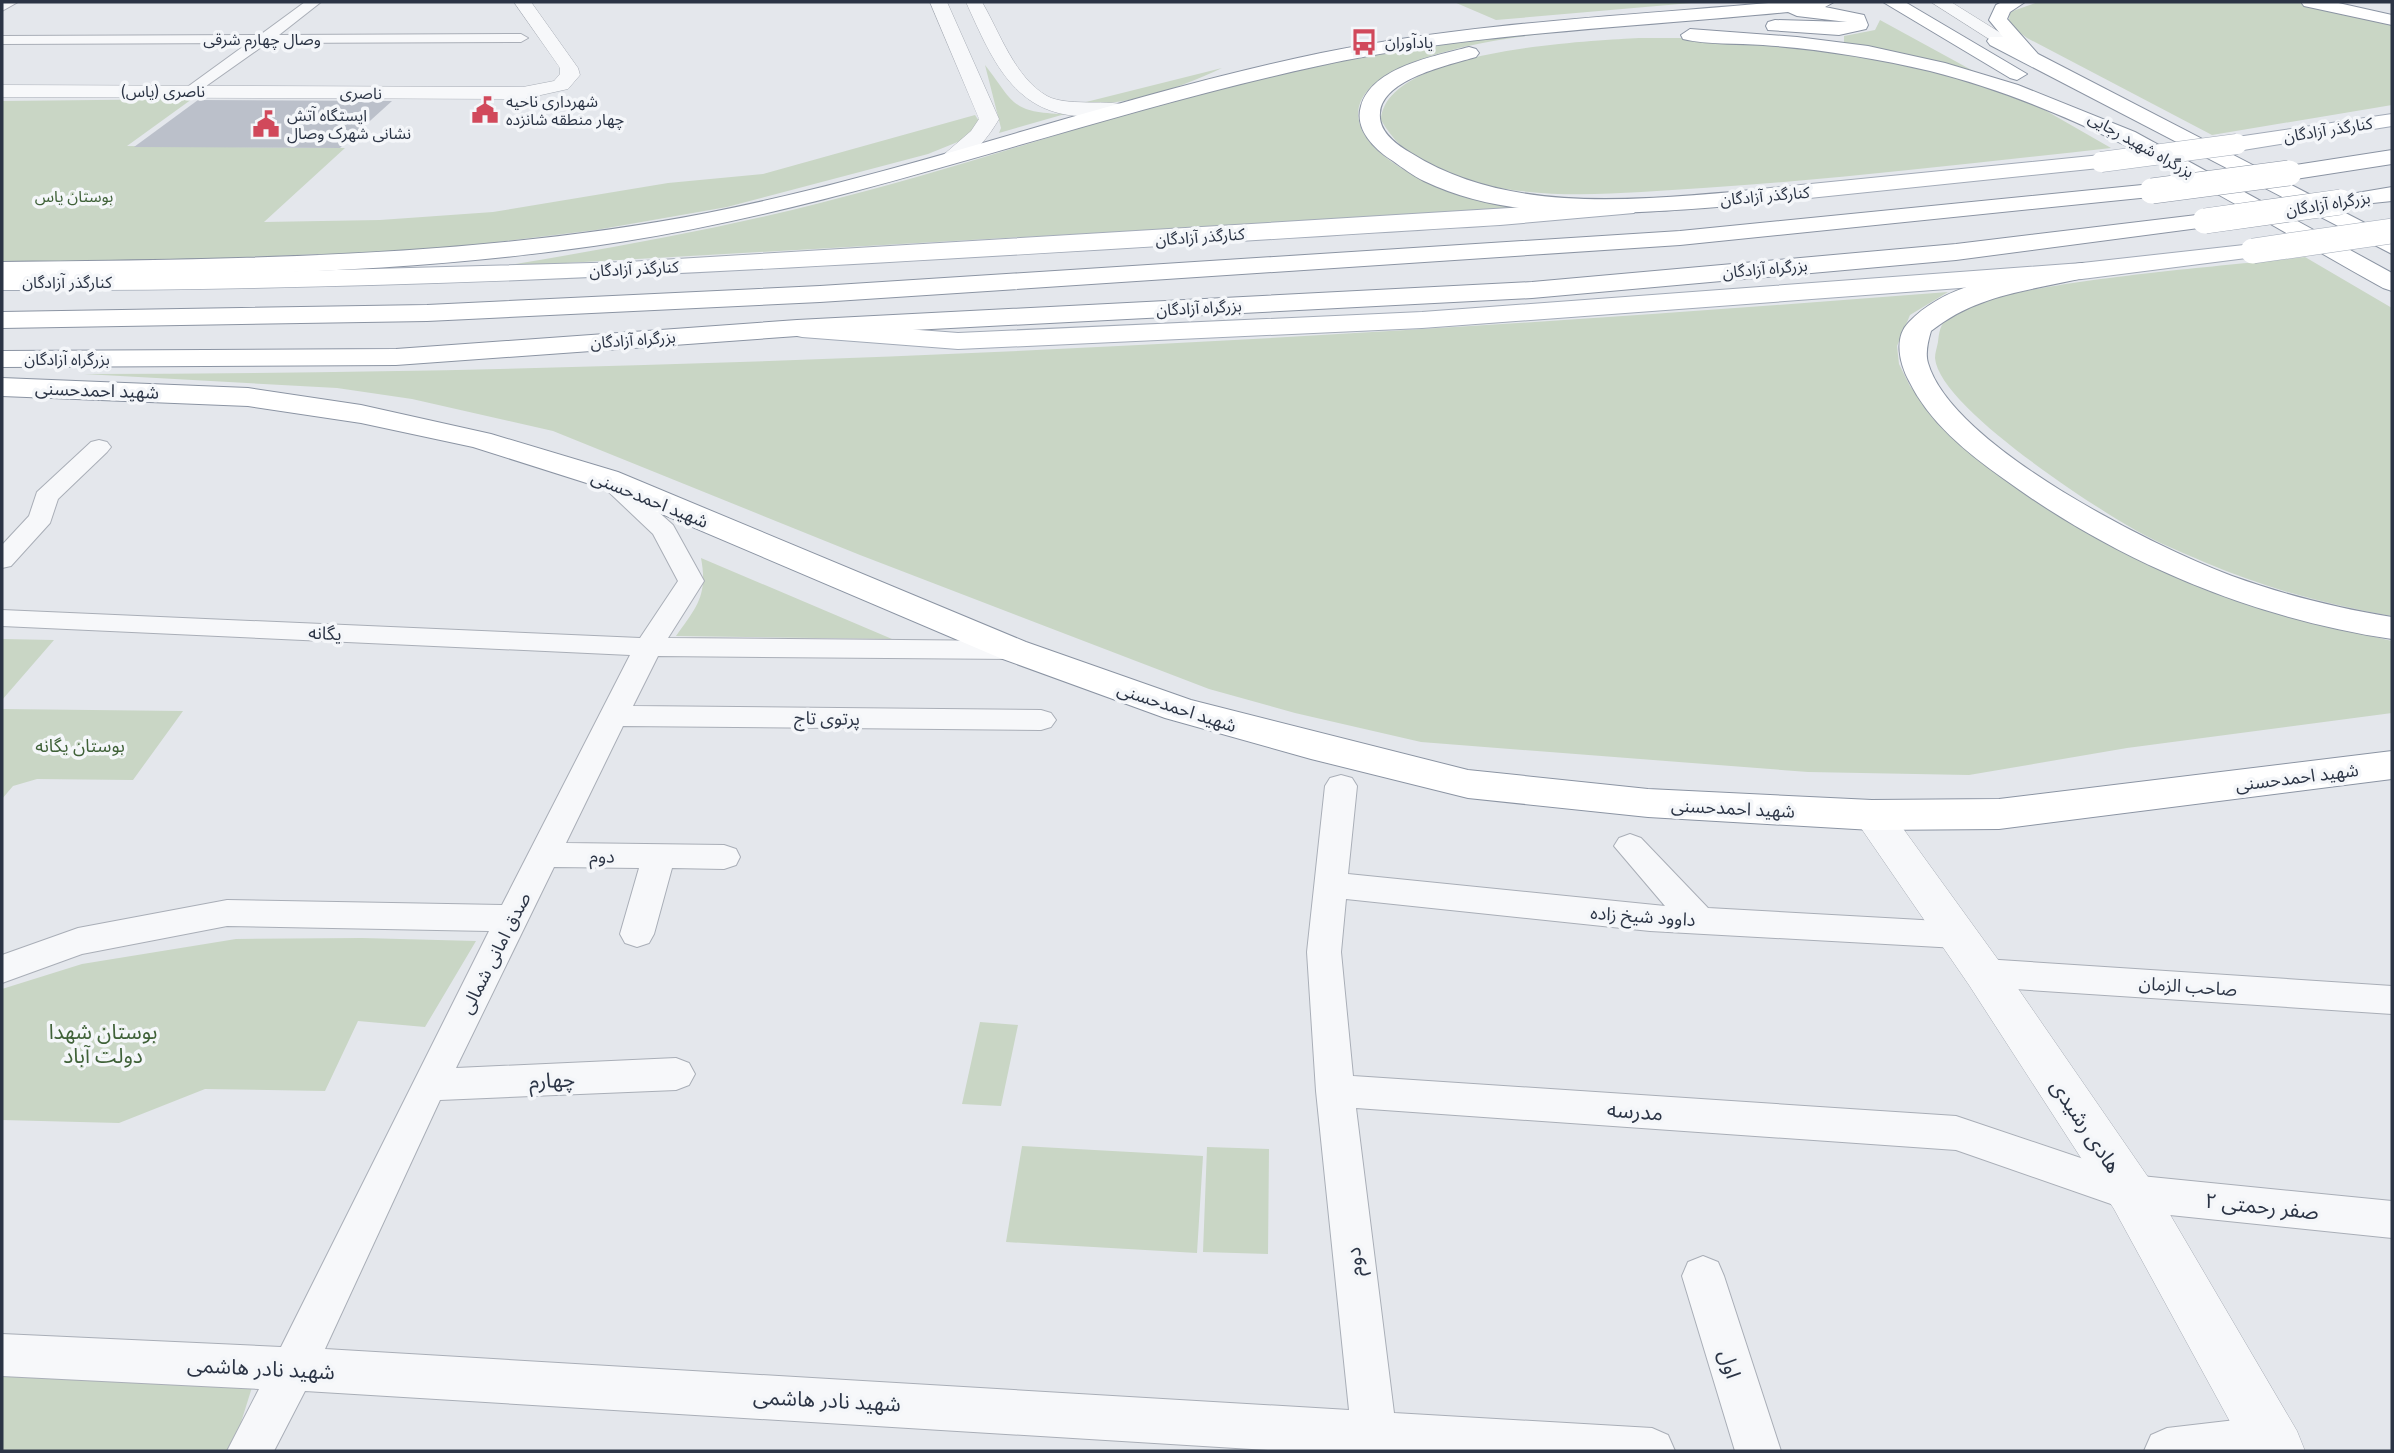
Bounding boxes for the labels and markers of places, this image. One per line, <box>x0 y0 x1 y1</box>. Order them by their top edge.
bus stop icon: یادآوران <box>1349 27 1379 57</box>
place label: یادآوران <box>1385 33 1433 52</box>
place label: شهرداری ناحیه چهار منطقه شانزده <box>506 92 624 130</box>
public building icon: شهرداری ناحیه چهار منطقه شانزده <box>470 95 500 125</box>
place label: ایستگاه آتش نشانی شهرک وصال <box>287 106 411 144</box>
public building icon: ایستگاه آتش نشانی شهرک وصال <box>251 109 281 139</box>

